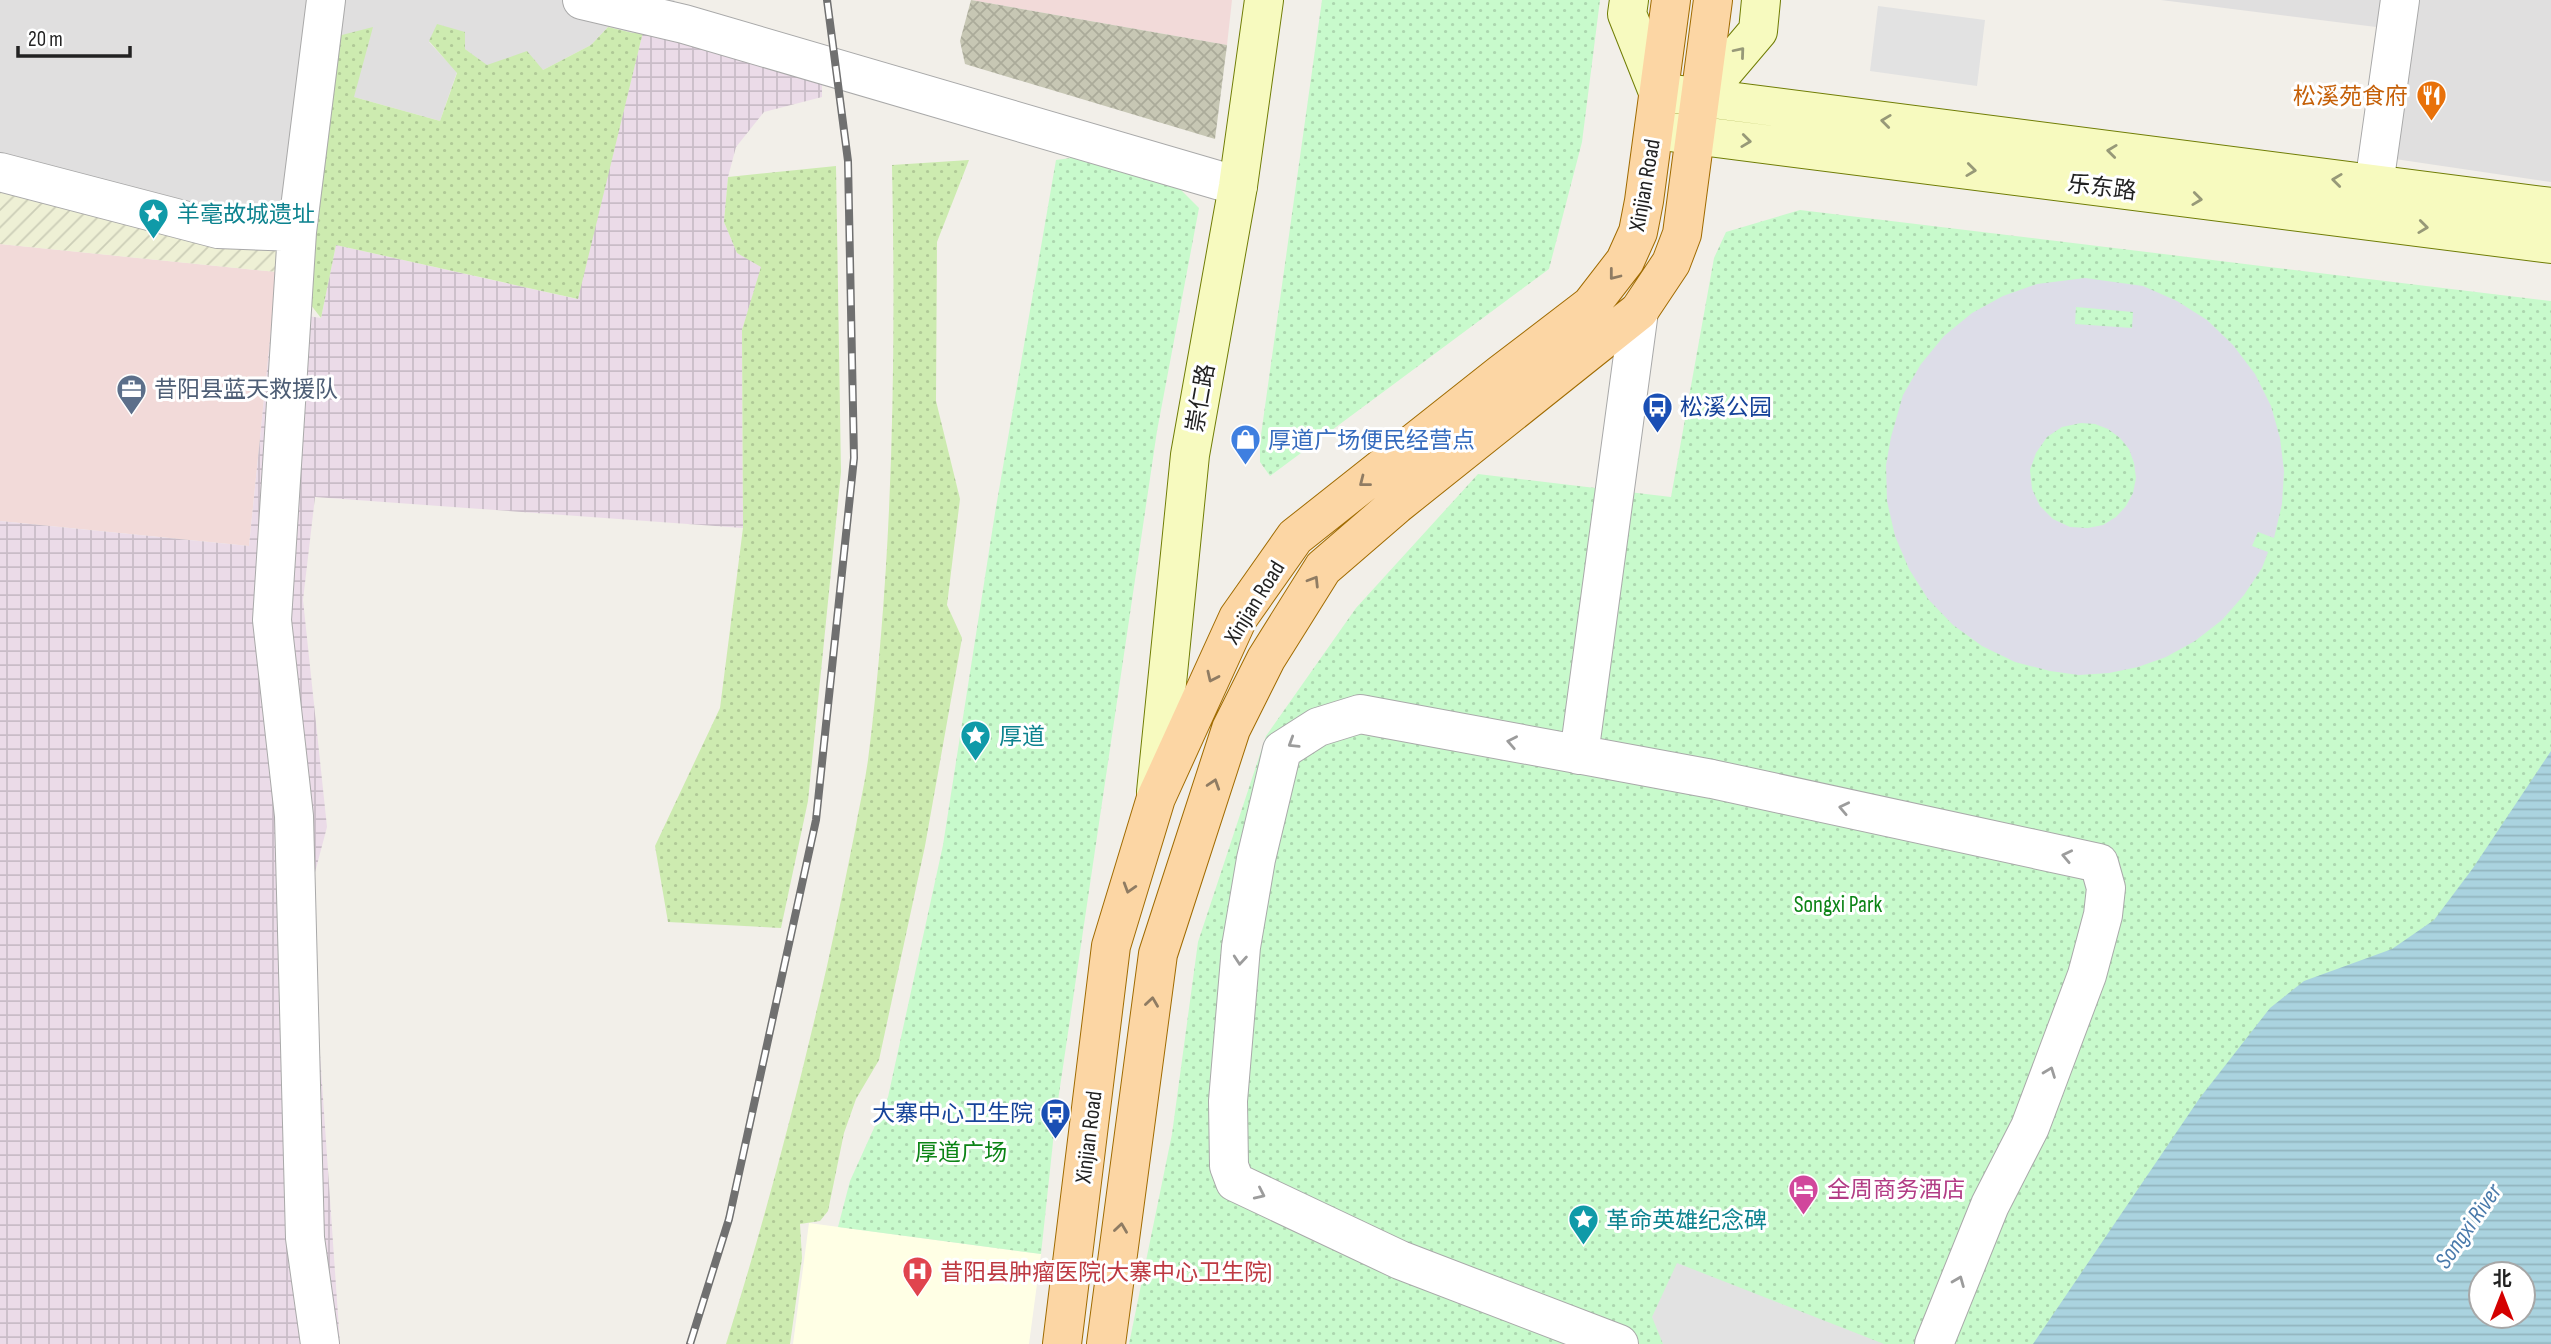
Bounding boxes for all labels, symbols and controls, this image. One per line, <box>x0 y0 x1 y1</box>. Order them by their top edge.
scale bar <box>18 14 130 58</box>
text: 20 m <box>28 27 63 52</box>
one-way arrow <box>1732 48 1744 61</box>
restaurant icon: 松溪苑食府 <box>2414 79 2448 123</box>
place label: 松溪苑食府 <box>2293 83 2408 111</box>
one-way arrow <box>1880 114 1892 129</box>
one-way arrow <box>1740 133 1752 148</box>
street label: Xinjian Road <box>1623 137 1667 234</box>
one-way arrow <box>2106 143 2118 158</box>
one-way arrow <box>1965 162 1977 177</box>
street label: 乐东路 <box>2066 170 2138 206</box>
one-way arrow <box>2332 173 2343 188</box>
one-way arrow <box>2191 191 2203 206</box>
place icon: 羊毫故城遗址 <box>137 197 171 241</box>
place label: 羊毫故城遗址 <box>177 201 315 229</box>
one-way arrow <box>2417 220 2429 235</box>
one-way arrow <box>1610 267 1623 280</box>
street label: 崇仁路 <box>1181 362 1221 435</box>
office icon: 昔阳县蓝天救援队 <box>114 372 148 416</box>
place label: 昔阳县蓝天救援队 <box>154 376 338 404</box>
bus stop icon: 松溪公园 <box>1640 390 1674 434</box>
place label: 松溪公园 <box>1680 394 1772 422</box>
shop icon: 厚道广场便民经营点 <box>1228 423 1262 467</box>
place label: 厚道广场便民经营点 <box>1268 427 1475 455</box>
one-way arrow <box>1360 473 1372 486</box>
street label: Xinjian Road <box>1218 556 1291 650</box>
one-way arrow <box>1306 576 1319 589</box>
one-way arrow <box>1206 669 1220 682</box>
place icon: 厚道 <box>959 719 993 763</box>
place label: 厚道 <box>999 723 1045 751</box>
one-way arrow <box>1288 735 1301 748</box>
one-way arrow <box>1506 735 1517 750</box>
one-way arrow <box>1205 778 1220 790</box>
one-way arrow <box>1838 802 1850 816</box>
one-way arrow <box>2061 850 2073 865</box>
one-way arrow <box>1122 882 1137 894</box>
park label: Songxi Park <box>1794 891 1883 919</box>
one-way arrow <box>1233 955 1248 966</box>
one-way arrow <box>1144 997 1159 1008</box>
one-way arrow <box>2042 1067 2056 1079</box>
street label: Xinjian Road <box>1069 1089 1109 1186</box>
bus stop icon: 大寨中心卫生院 <box>1039 1096 1073 1140</box>
place label: 大寨中心卫生院 <box>872 1100 1033 1128</box>
park label: 厚道广场 <box>915 1139 1007 1167</box>
hotel icon: 全周商务酒店 <box>1787 1172 1821 1216</box>
place label: 全周商务酒店 <box>1827 1176 1965 1204</box>
water label: Songxi River <box>2429 1177 2509 1274</box>
one-way arrow <box>1253 1186 1266 1200</box>
place icon: 革命英雄纪念碑 <box>1566 1203 1600 1247</box>
place label: 革命英雄纪念碑 <box>1606 1207 1767 1235</box>
one-way arrow <box>1114 1222 1129 1234</box>
hospital icon: 昔阳县肿瘤医院(大寨中心卫生院) <box>900 1255 934 1299</box>
place label: 昔阳县肿瘤医院(大寨中心卫生院) <box>940 1259 1272 1287</box>
north arrow <box>2467 1260 2537 1330</box>
text: 北 <box>2492 1268 2512 1291</box>
one-way arrow <box>1951 1275 1965 1287</box>

